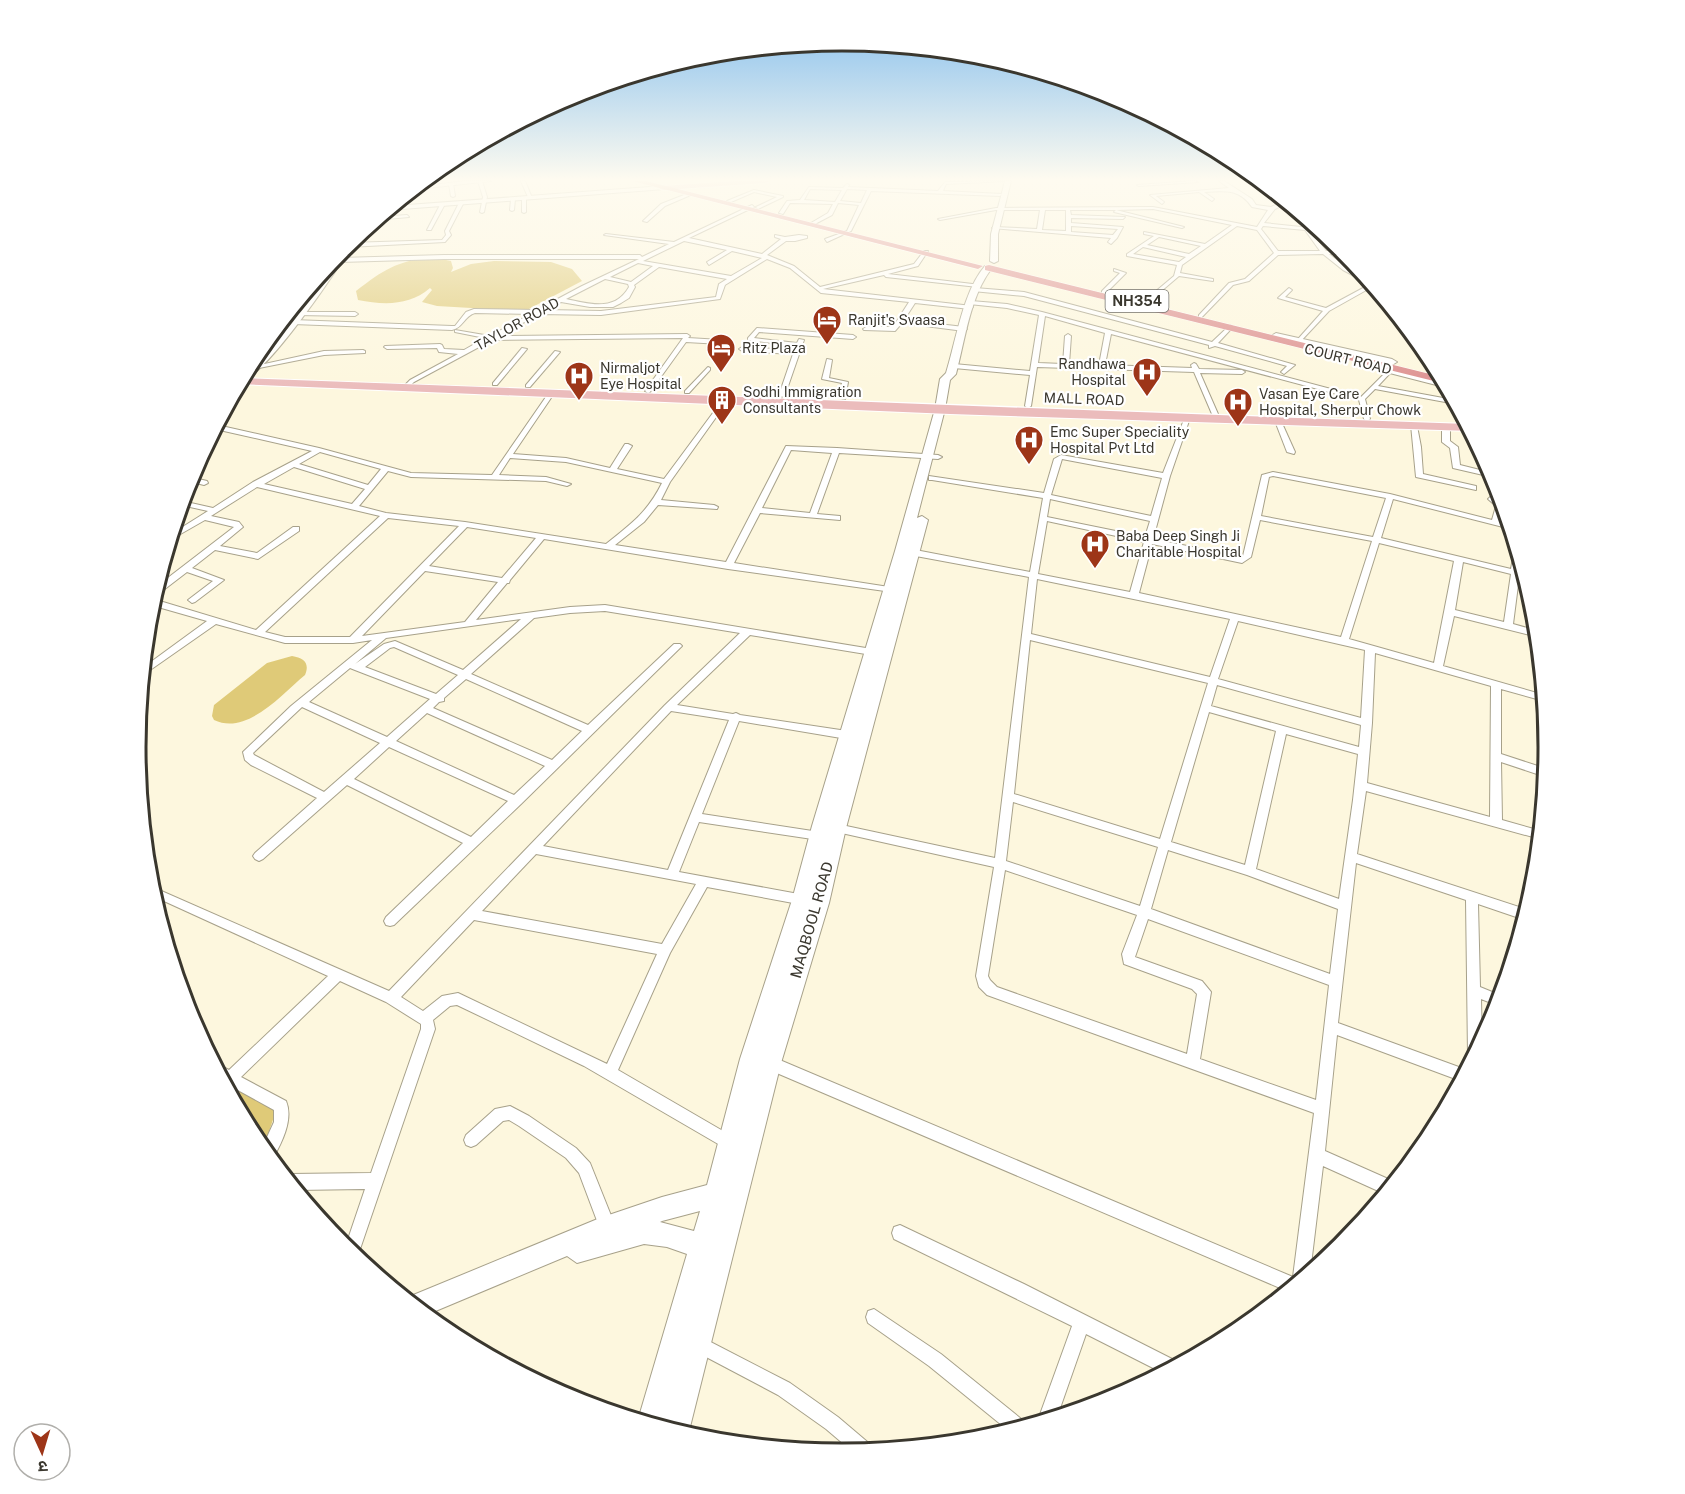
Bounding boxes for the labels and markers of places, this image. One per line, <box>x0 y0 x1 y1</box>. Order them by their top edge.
hotel icon: Ranjit's Svaasa <box>811 304 843 346</box>
place label: Ranjit's Svaasa <box>848 312 945 328</box>
hotel icon: Ritz Plaza <box>705 332 737 374</box>
place label: Ritz Plaza <box>742 340 806 356</box>
place label: Randhawa Hospital <box>1058 356 1126 388</box>
hospital icon: Randhawa Hospital <box>1131 356 1163 398</box>
hospital icon: Nirmaljot Eye Hospital <box>563 360 595 402</box>
place label: Nirmaljot Eye Hospital <box>600 360 682 392</box>
building icon: Sodhi Immigration Consultants <box>706 384 738 426</box>
place label: Sodhi Immigration Consultants <box>743 384 862 416</box>
hospital icon: Vasan Eye Care Hospital, Sherpur Chowk <box>1222 386 1254 428</box>
place label: Vasan Eye Care Hospital, Sherpur Chowk <box>1259 386 1421 418</box>
hospital icon: Emc Super Speciality Hospital Pvt Ltd <box>1013 424 1045 466</box>
place label: Emc Super Speciality Hospital Pvt Ltd <box>1050 424 1190 456</box>
hospital icon: Baba Deep Singh Ji Charitable Hospital <box>1079 528 1111 570</box>
place label: Baba Deep Singh Ji Charitable Hospital <box>1116 528 1242 560</box>

